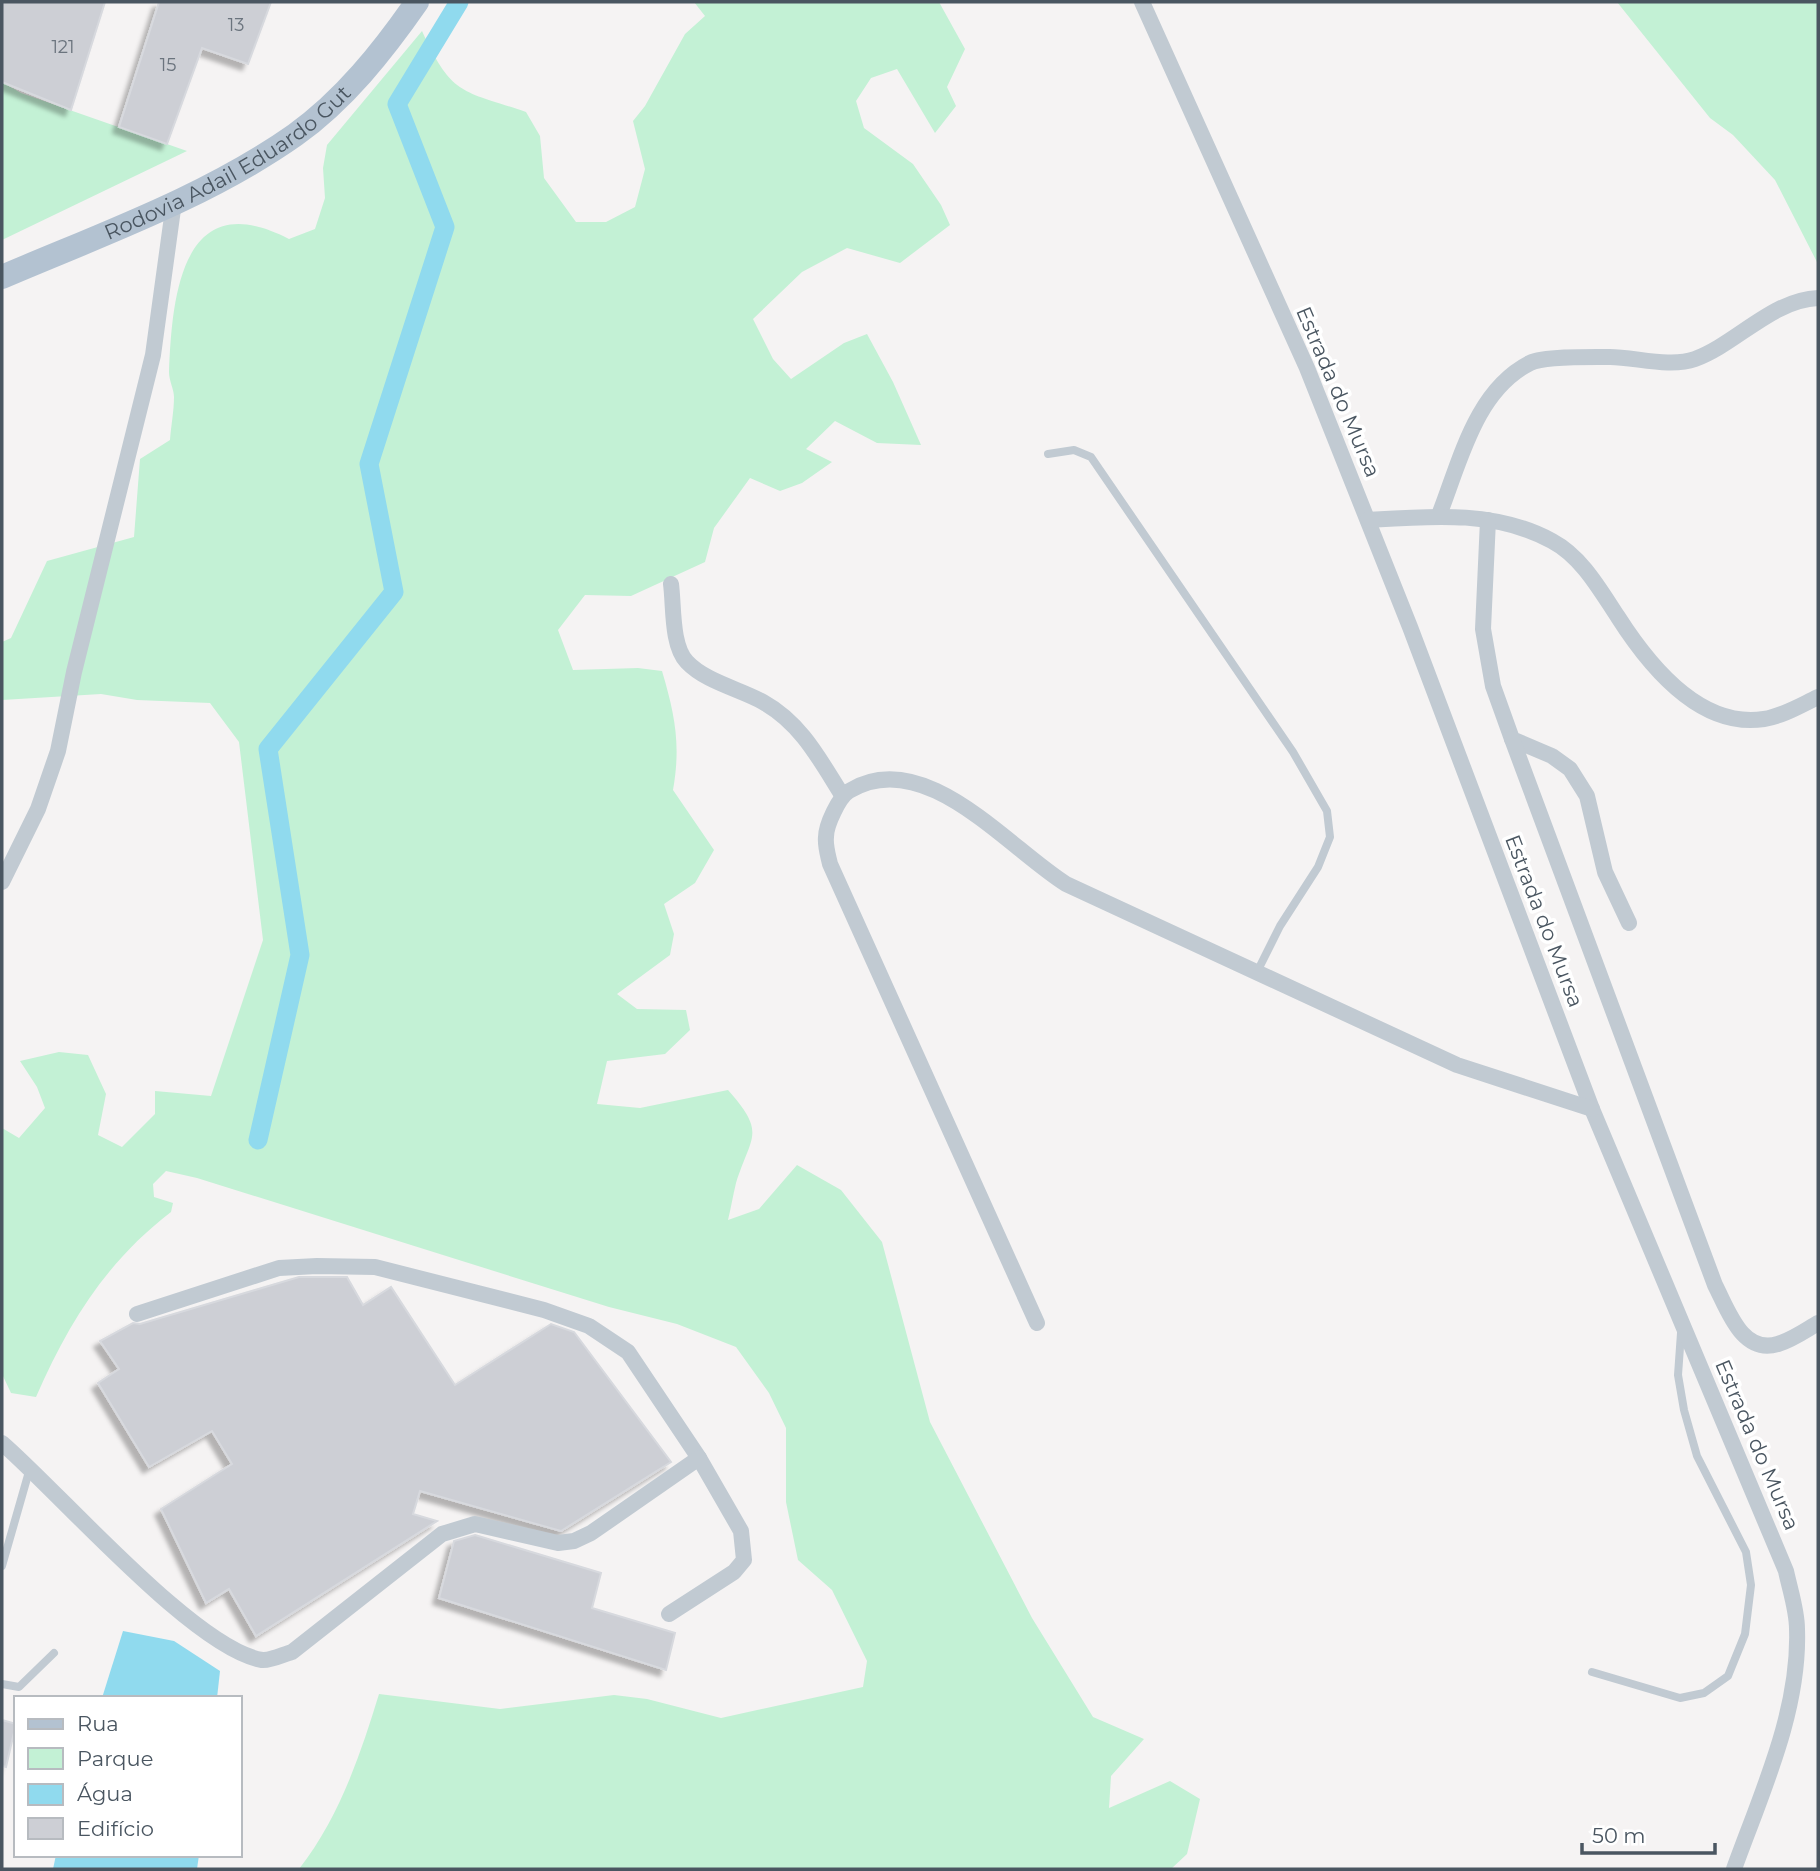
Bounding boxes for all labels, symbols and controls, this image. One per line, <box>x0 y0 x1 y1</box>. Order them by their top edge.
house number: 13 <box>228 14 244 36</box>
house number: 121 <box>51 36 75 58</box>
house number: 15 <box>160 54 176 76</box>
street label: Rodovia Adail Eduardo Gut <box>100 80 356 245</box>
street label: Estrada do Mursa <box>1291 303 1386 481</box>
street label: Estrada do Mursa <box>1500 831 1589 1011</box>
street label: Estrada do Mursa <box>1710 1356 1805 1534</box>
legend <box>14 1696 242 1857</box>
text: Rua <box>77 1711 119 1736</box>
text: Parque <box>77 1746 153 1771</box>
text: Água <box>77 1781 133 1806</box>
scale bar <box>1582 1812 1715 1856</box>
text: Edifício <box>77 1816 154 1841</box>
text: 50 m <box>1592 1823 1646 1848</box>

